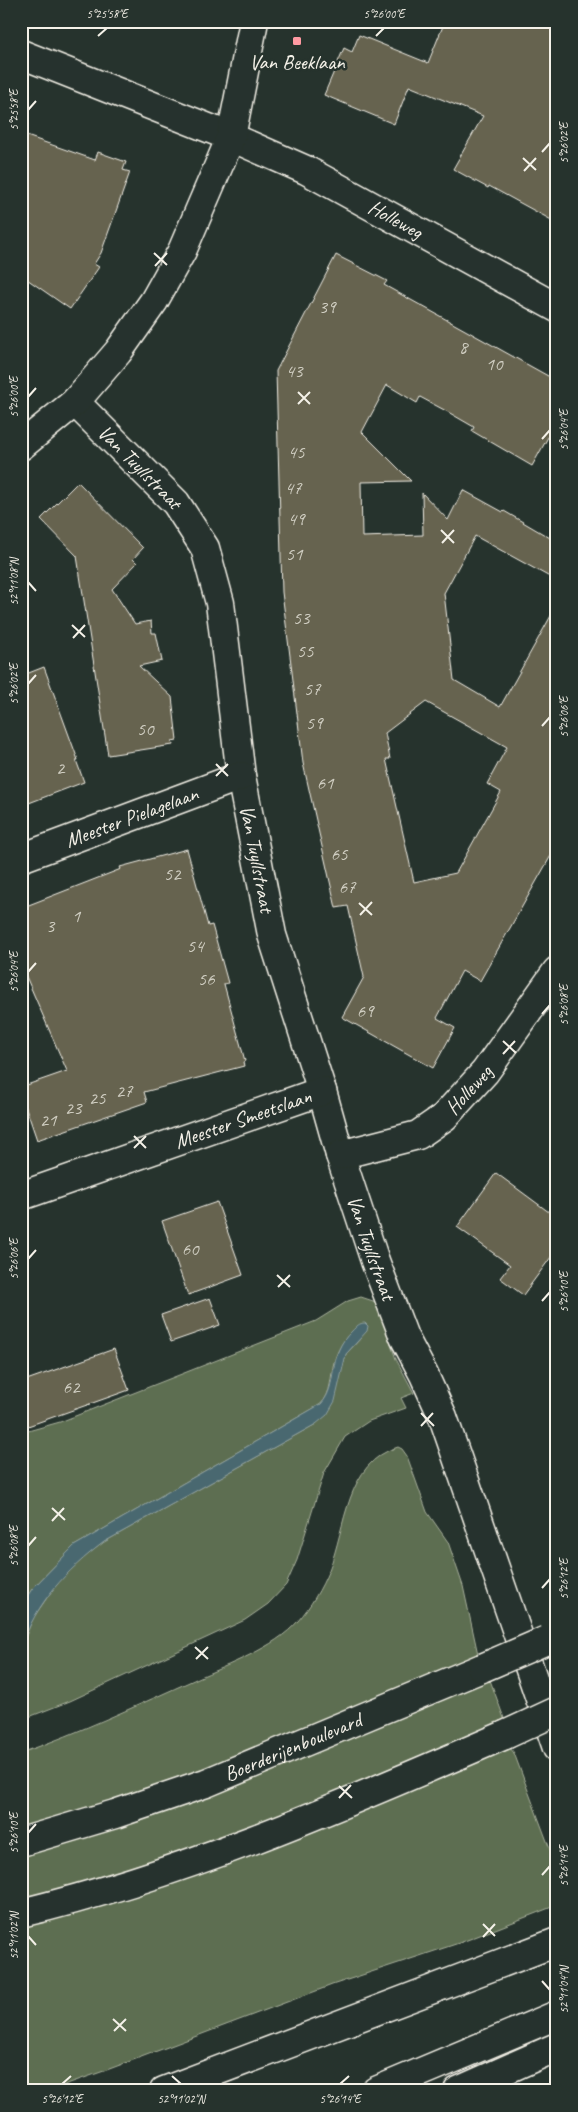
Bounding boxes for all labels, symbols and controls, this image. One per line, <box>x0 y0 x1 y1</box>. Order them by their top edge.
text: 5°25'58"E <box>87 6 129 22</box>
text: 5°26'00"E <box>364 6 406 22</box>
marker: Van Beeklaan <box>291 35 303 47</box>
place label: Van Beeklaan <box>249 49 345 75</box>
text: 5°25'58"E <box>6 88 22 131</box>
text: 5°26'02"E <box>556 121 572 164</box>
street label: Holleweg <box>364 194 429 245</box>
house number: 39 <box>318 295 337 319</box>
house number: 8 <box>459 335 470 359</box>
house number: 10 <box>485 352 504 376</box>
house number: 43 <box>285 359 304 383</box>
text: 5°26'00"E <box>6 375 22 418</box>
text: 5°26'04"E <box>556 408 572 451</box>
street label: Van Tuyllstraat <box>92 419 190 515</box>
house number: 45 <box>287 440 306 464</box>
house number: 47 <box>284 476 303 500</box>
house number: 49 <box>287 507 306 531</box>
house number: 51 <box>285 542 304 566</box>
text: 52°11'08"N <box>6 557 22 606</box>
house number: 53 <box>292 606 311 630</box>
house number: 55 <box>296 639 315 663</box>
text: 5°26'02"E <box>6 662 22 705</box>
house number: 57 <box>303 677 322 701</box>
text: 5°26'06"E <box>556 695 572 738</box>
house number: 59 <box>305 711 324 735</box>
house number: 50 <box>136 717 155 741</box>
house number: 2 <box>56 756 66 780</box>
house number: 61 <box>316 771 335 795</box>
street label: Meester Pielagelaan <box>62 780 202 853</box>
street label: Van Tuyllstraat <box>234 803 281 917</box>
house number: 65 <box>330 842 349 866</box>
house number: 52 <box>163 862 182 886</box>
house number: 67 <box>338 875 357 899</box>
house number: 1 <box>72 904 82 928</box>
house number: 3 <box>46 914 56 938</box>
house number: 54 <box>186 934 206 958</box>
text: 5°26'04"E <box>6 950 22 993</box>
house number: 56 <box>197 967 216 991</box>
text: 5°26'08"E <box>556 983 572 1026</box>
house number: 69 <box>356 999 375 1023</box>
street label: Holleweg <box>440 1059 499 1120</box>
house number: 27 <box>115 1079 134 1103</box>
street label: Meester Smeetslaan <box>171 1083 315 1154</box>
house number: 25 <box>88 1086 107 1110</box>
house number: 23 <box>64 1096 83 1120</box>
house number: 21 <box>39 1108 58 1132</box>
street label: Van Tuyllstraat <box>341 1192 402 1306</box>
text: 5°26'06"E <box>6 1237 22 1280</box>
house number: 60 <box>181 1237 200 1261</box>
text: 5°26'10"E <box>556 1270 572 1313</box>
house number: 62 <box>62 1375 81 1399</box>
text: 5°26'08"E <box>6 1524 22 1567</box>
text: 5°26'12"E <box>556 1557 572 1600</box>
street label: Boerderijenboulevard <box>220 1705 369 1787</box>
text: 5°26'10"E <box>6 1811 22 1854</box>
text: 5°26'14"E <box>556 1844 572 1887</box>
text: 52°11'02"N <box>6 1911 22 1960</box>
text: 52°11'04"N <box>556 1965 572 2014</box>
text: 5°26'12"E <box>42 2091 84 2107</box>
text: 52°11'02"N <box>157 2091 206 2107</box>
text: 5°26'14"E <box>320 2091 362 2107</box>

